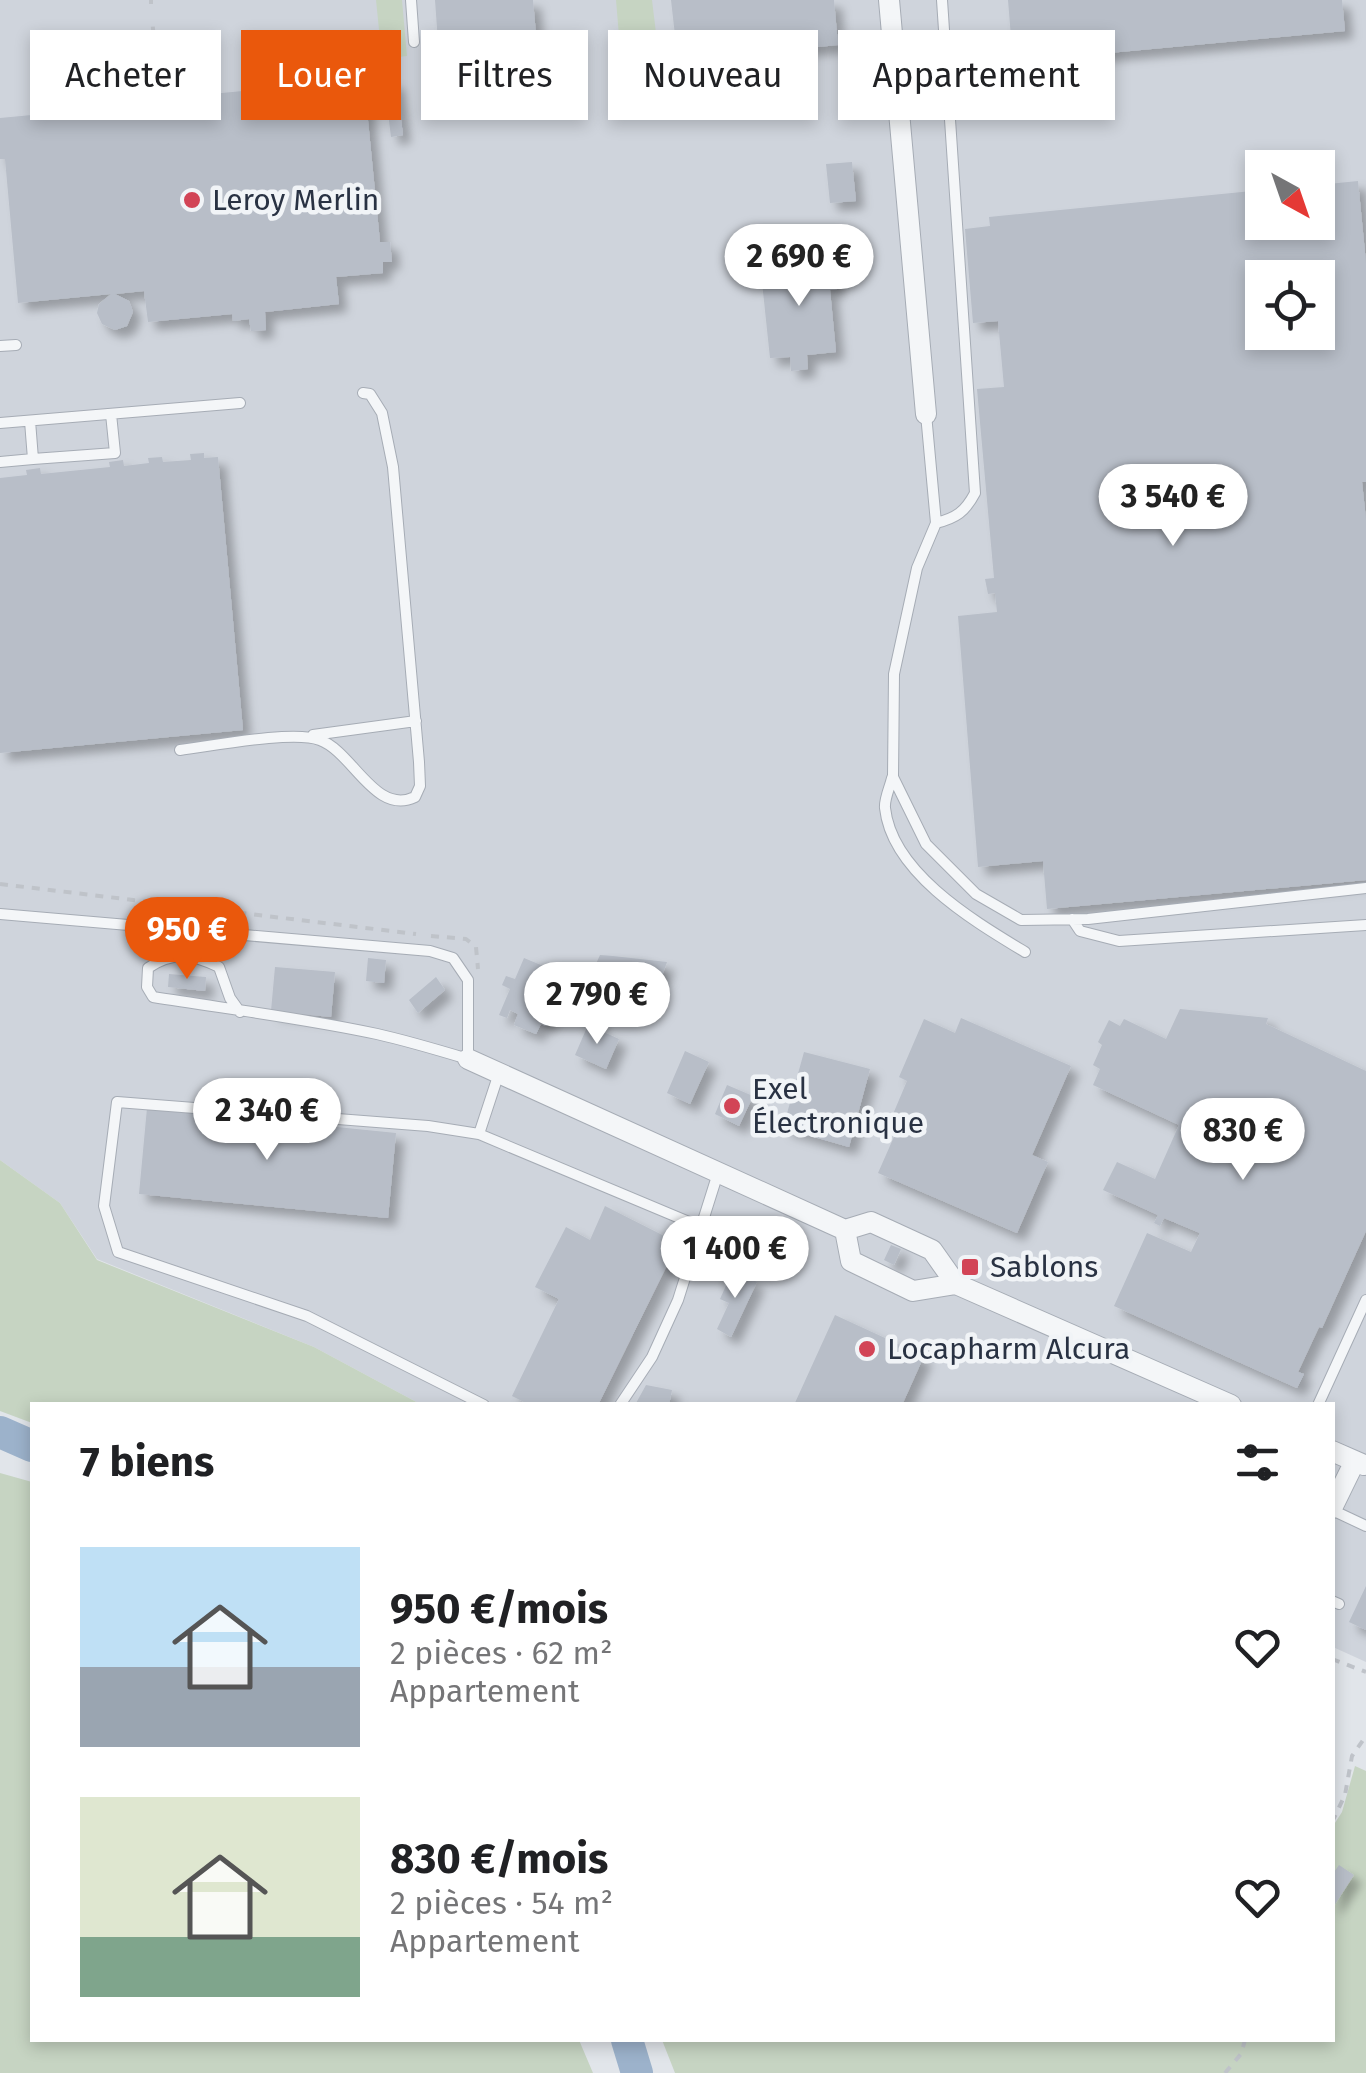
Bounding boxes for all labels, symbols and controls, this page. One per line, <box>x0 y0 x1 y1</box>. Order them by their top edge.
chip: Acheter <box>30 30 221 120</box>
chip: Louer <box>241 30 401 120</box>
chip: Filtres <box>421 30 588 120</box>
chip: Nouveau <box>608 30 818 120</box>
chip: Appartement <box>838 30 1115 120</box>
north arrow <box>1245 150 1335 240</box>
map controls <box>1245 150 1335 350</box>
place label: Leroy Merlin <box>212 182 379 218</box>
marker: Leroy Merlin <box>181 189 203 211</box>
pin: 2 690 € <box>707 224 891 309</box>
text: 2 690 € <box>747 237 851 275</box>
button: locate <box>1245 260 1335 350</box>
pin: 3 540 € <box>1081 464 1265 549</box>
text: 3 540 € <box>1121 477 1225 515</box>
pin: 950 € <box>117 897 257 982</box>
text: 950 € <box>147 910 227 948</box>
pin: 2 790 € <box>505 962 689 1047</box>
text: 2 790 € <box>546 975 648 1013</box>
place label: Exel Électronique <box>752 1071 924 1141</box>
pin: 2 340 € <box>175 1078 359 1163</box>
text: 2 340 € <box>215 1091 319 1129</box>
marker: Exel Électronique <box>721 1095 743 1117</box>
pin: 830 € <box>1173 1098 1313 1183</box>
text: 830 € <box>1203 1111 1283 1149</box>
pin: 1 400 € <box>643 1216 827 1301</box>
text: 1 400 € <box>683 1229 787 1267</box>
place label: Sablons <box>990 1249 1098 1285</box>
marker: Sablons <box>959 1256 981 1278</box>
place label: Locapharm Alcura <box>887 1331 1130 1367</box>
marker: Locapharm Alcura <box>856 1338 878 1360</box>
icon: filters <box>1230 1435 1285 1490</box>
text: 7 biens <box>80 1437 214 1487</box>
text: 950 €/mois <box>390 1584 608 1634</box>
icon: home <box>160 1587 280 1707</box>
icon: heart <box>1230 1620 1285 1675</box>
text: 2 pièces · 62 m² <box>390 1634 613 1672</box>
text: Appartement <box>390 1672 579 1710</box>
text: 830 €/mois <box>390 1834 608 1884</box>
icon: home <box>160 1837 280 1957</box>
icon: heart <box>1230 1870 1285 1925</box>
text: 2 pièces · 54 m² <box>390 1884 613 1922</box>
text: Appartement <box>390 1922 579 1960</box>

